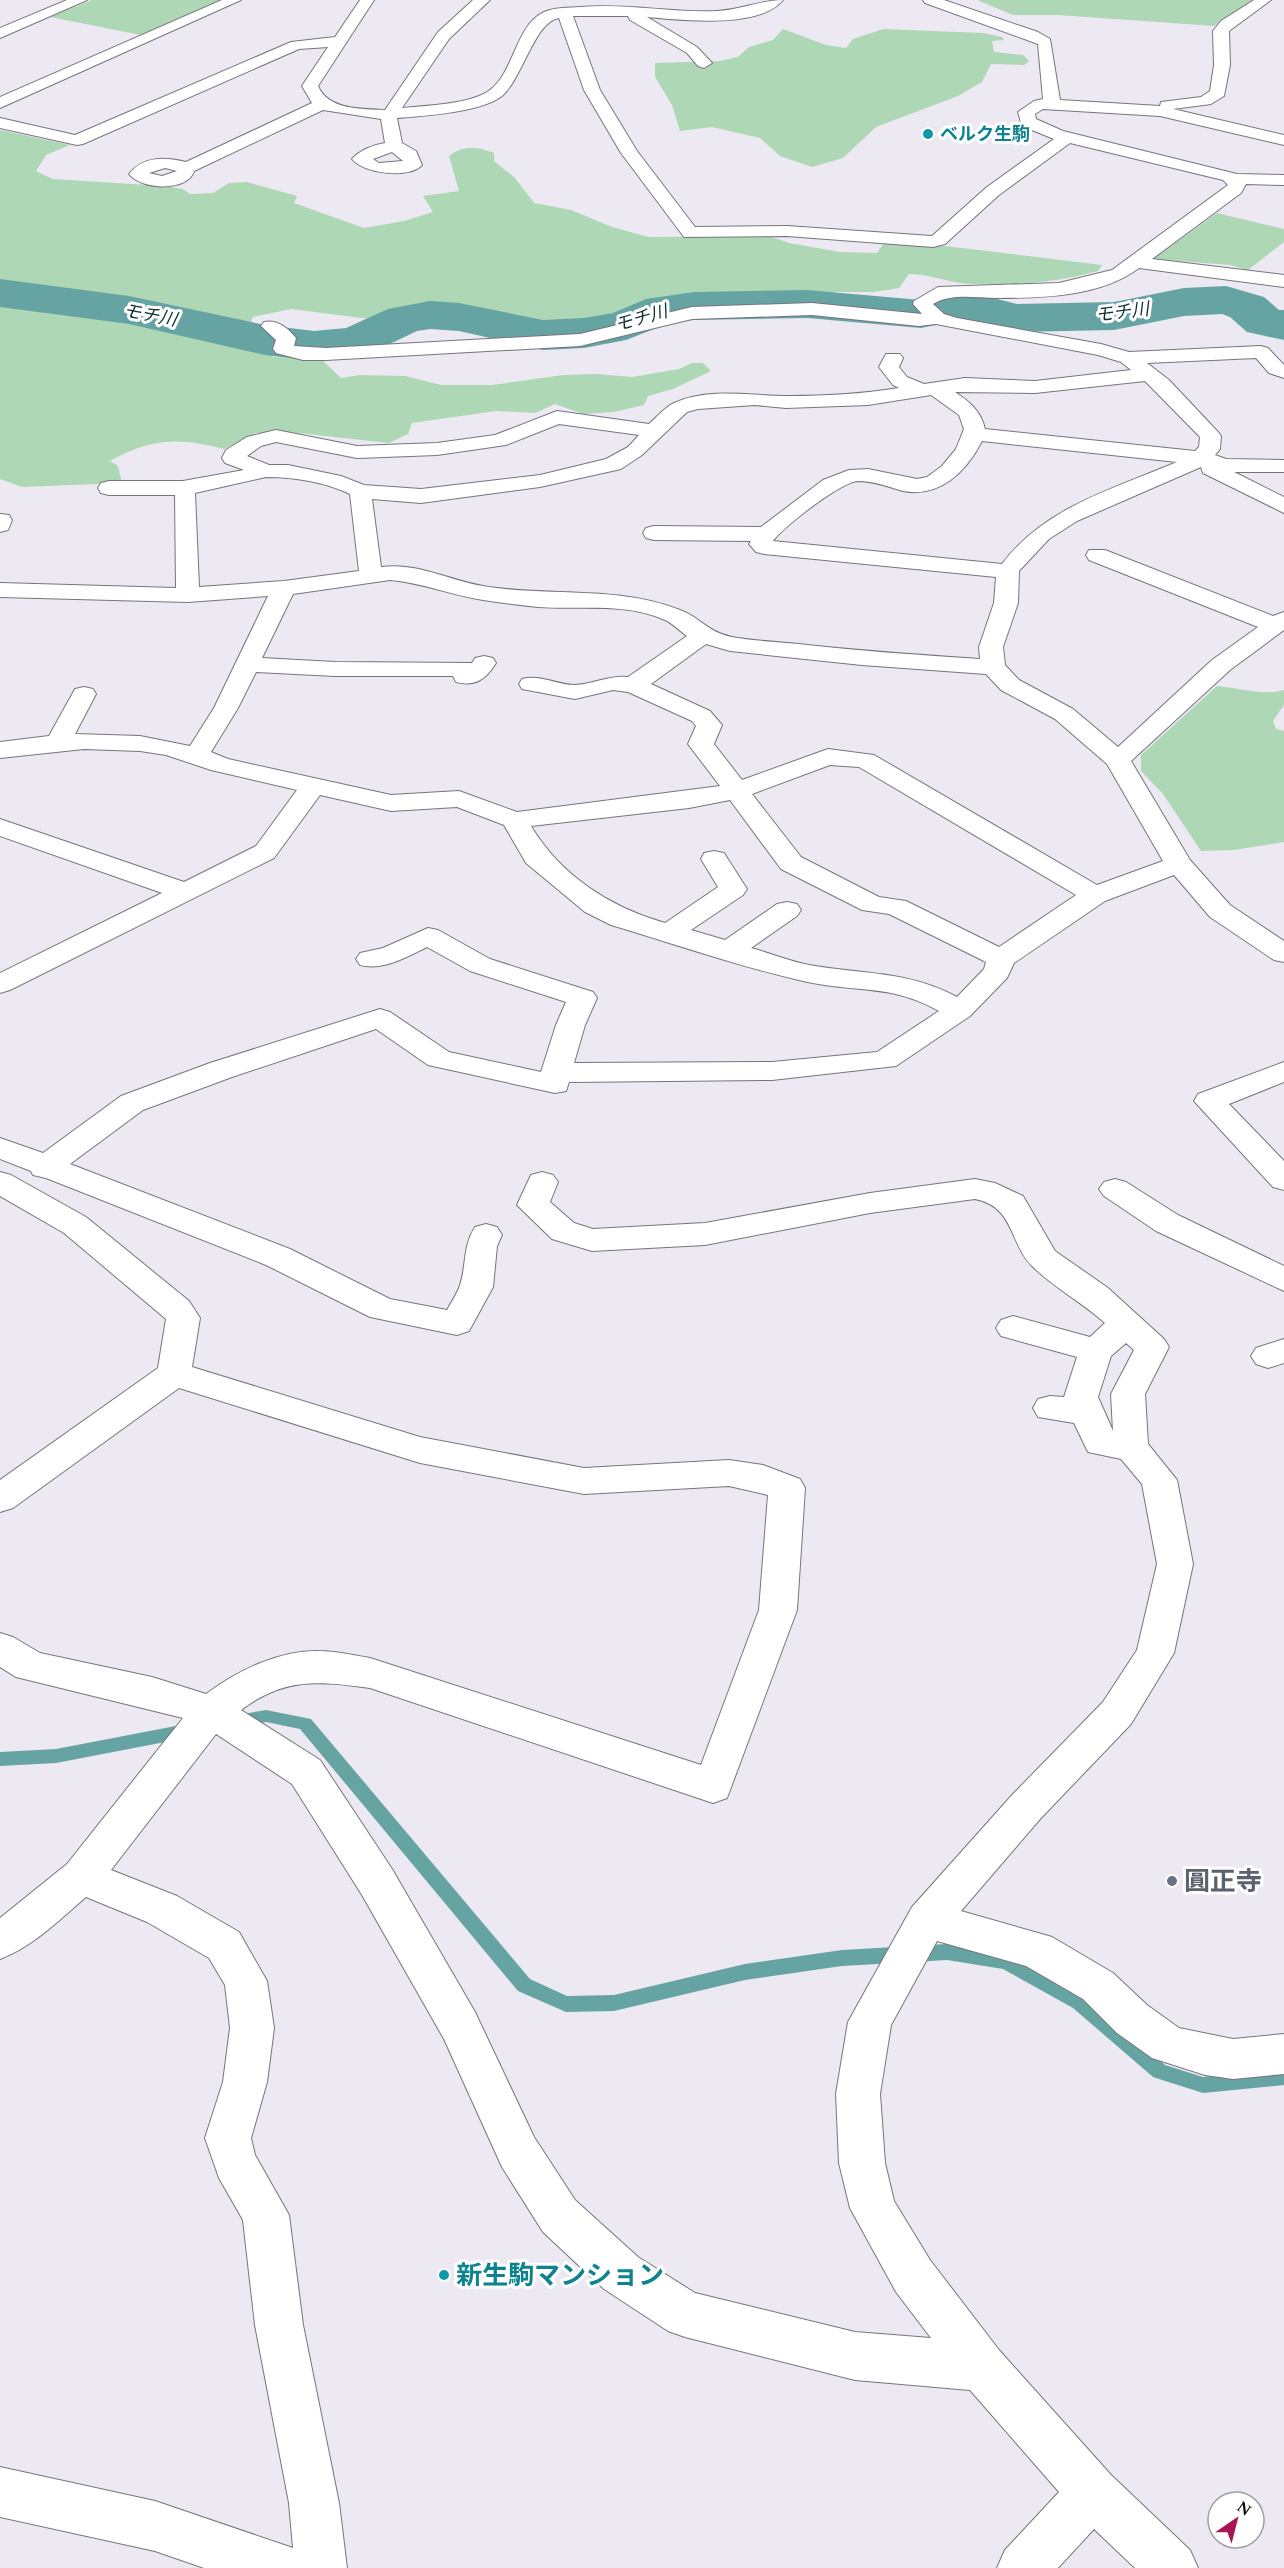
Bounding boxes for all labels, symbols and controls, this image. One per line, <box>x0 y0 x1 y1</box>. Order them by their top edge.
place label: ベルク生駒 <box>940 121 1030 148</box>
marker: ベルク生駒 <box>921 127 935 141</box>
water label: モチ川 <box>1094 296 1152 329</box>
water label: モチ川 <box>121 297 181 334</box>
water label: モチ川 <box>611 298 673 339</box>
place label: 圓正寺 <box>1184 1862 1262 1902</box>
marker: 圓正寺 <box>1165 1874 1179 1888</box>
place label: 新生駒マンション <box>456 2256 664 2296</box>
marker: 新生駒マンション <box>437 2268 451 2282</box>
north arrow <box>1206 2490 1266 2550</box>
text: N <box>1232 2495 1256 2522</box>

